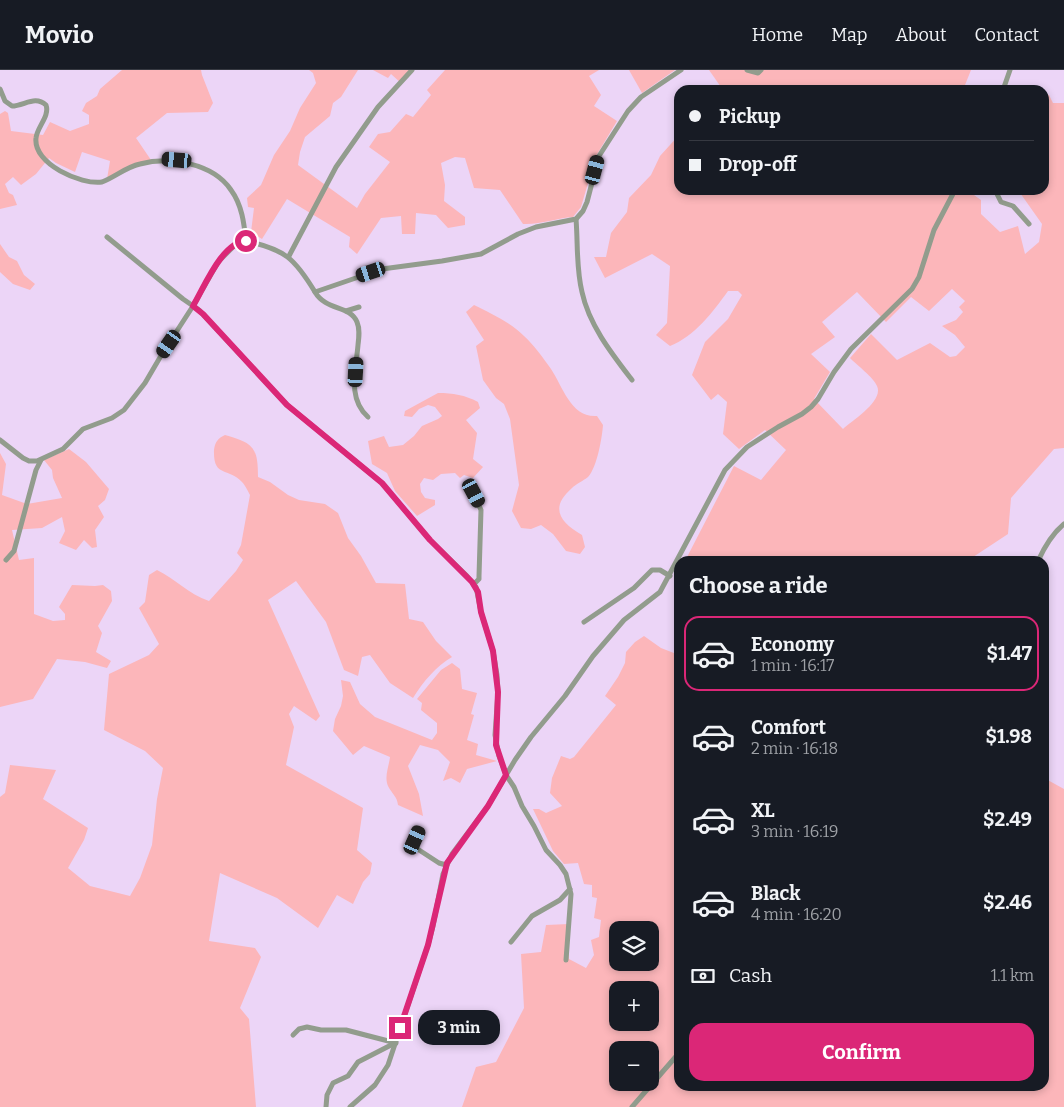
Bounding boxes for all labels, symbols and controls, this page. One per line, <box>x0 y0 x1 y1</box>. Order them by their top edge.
text: Movio <box>25 21 94 49</box>
text: Home <box>752 24 803 46</box>
text: Map <box>831 24 867 46</box>
text: About <box>895 24 946 46</box>
text: Contact <box>974 24 1039 46</box>
text: Pickup <box>719 105 781 128</box>
car <box>161 151 192 169</box>
text: Drop-off <box>719 153 797 176</box>
car <box>583 154 606 186</box>
route start <box>235 230 257 252</box>
car <box>354 260 387 284</box>
car <box>154 327 183 361</box>
car <box>347 357 364 387</box>
car <box>460 476 487 510</box>
text: Choose a ride <box>689 572 828 599</box>
icon: car <box>691 631 736 676</box>
text: Economy <box>751 633 834 656</box>
text: $1.47 <box>987 642 1032 665</box>
text: 1 min · 16:17 <box>751 656 834 675</box>
icon: car <box>691 714 736 759</box>
text: Comfort <box>751 716 826 739</box>
text: $1.98 <box>986 725 1032 748</box>
text: 2 min · 16:18 <box>751 739 838 758</box>
icon: car <box>691 797 736 842</box>
text: XL <box>751 799 775 822</box>
text: $2.49 <box>983 808 1032 831</box>
text: 3 min · 16:19 <box>751 822 838 841</box>
car <box>402 823 427 857</box>
icon: car <box>691 880 736 925</box>
text: Black <box>751 882 801 905</box>
text: $2.46 <box>983 891 1032 914</box>
text: 4 min · 16:20 <box>751 905 842 924</box>
map controls <box>609 921 659 1091</box>
button: layers <box>609 921 659 971</box>
icon: cash <box>689 962 717 990</box>
text: Cash <box>729 964 772 987</box>
text: 1.1 km <box>991 966 1034 985</box>
button: + <box>609 981 659 1031</box>
callout: 3 min <box>418 1010 500 1046</box>
route end <box>389 1017 411 1039</box>
text: 3 min <box>438 1018 480 1037</box>
button: Confirm <box>689 1023 1034 1081</box>
button: − <box>609 1041 659 1091</box>

